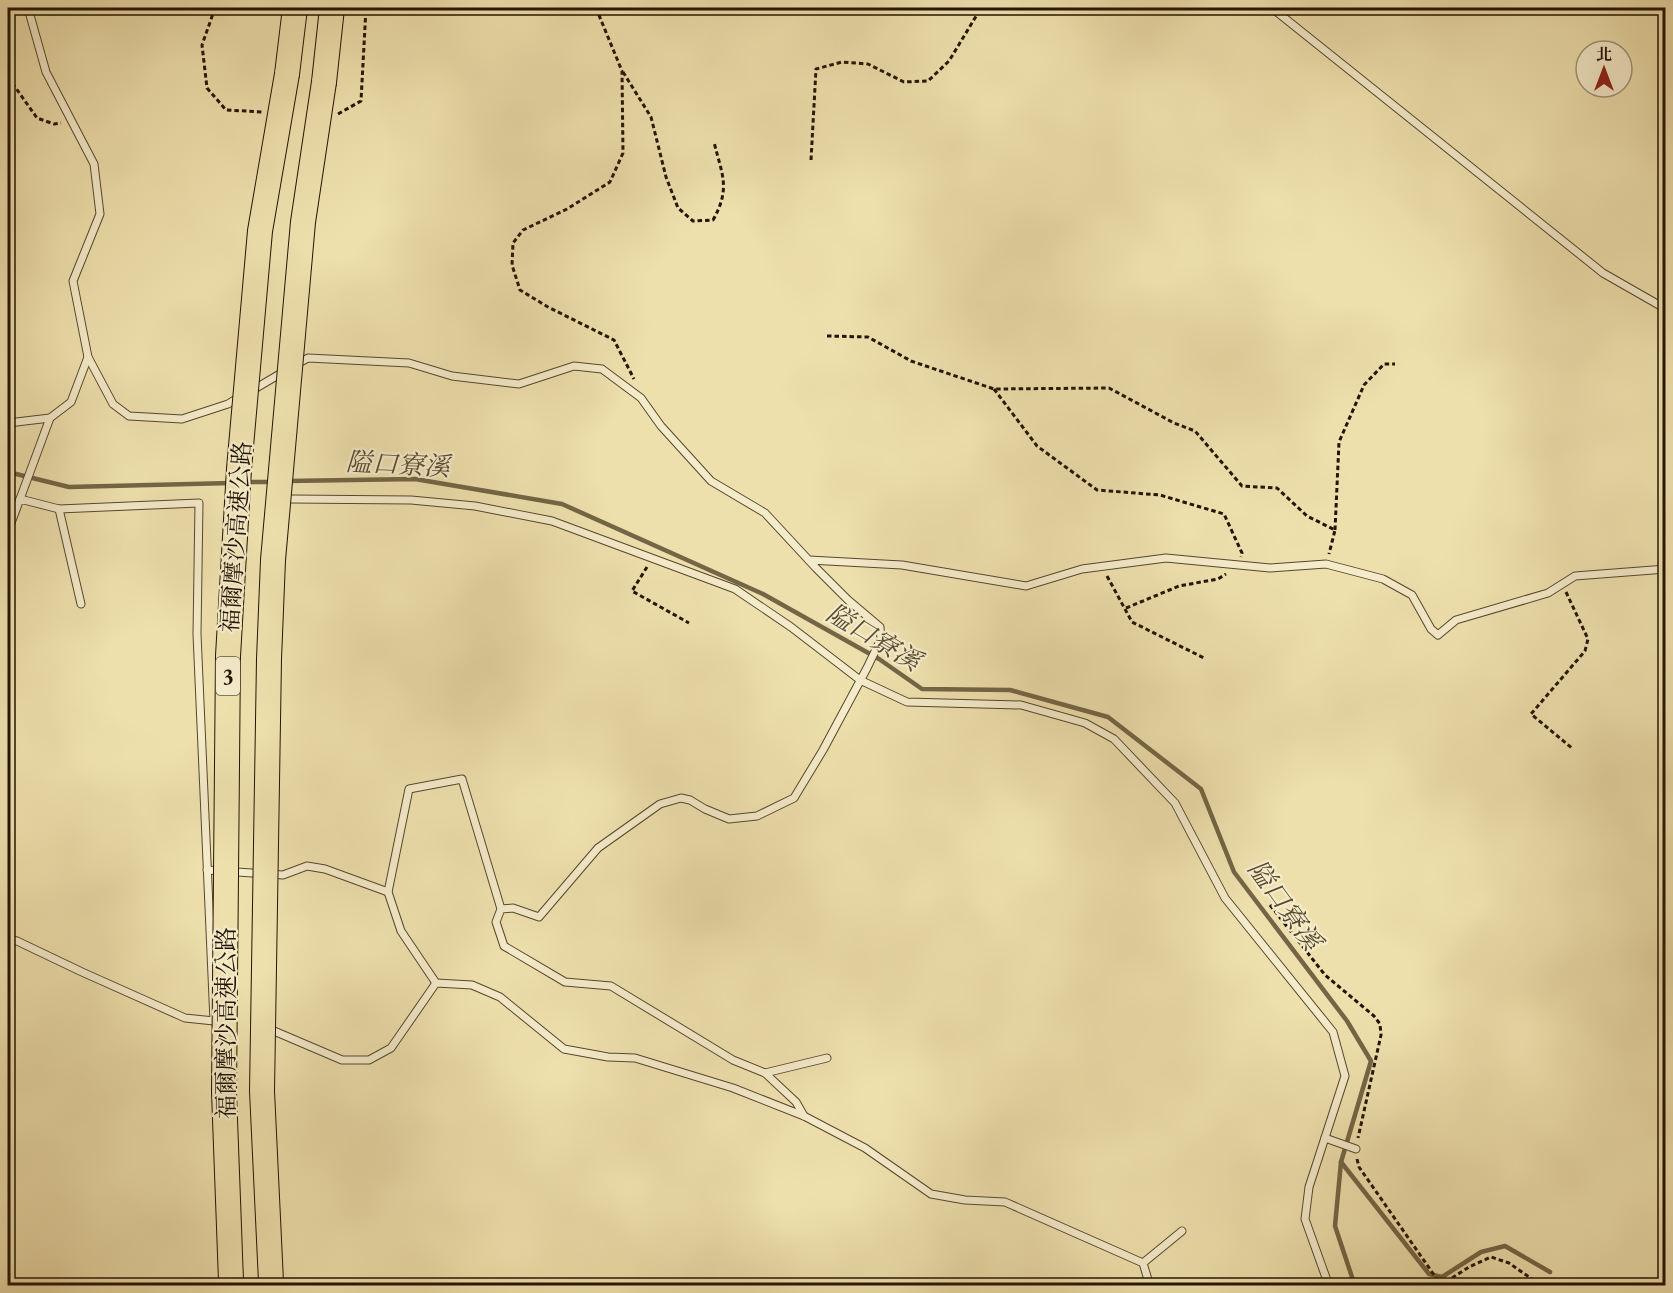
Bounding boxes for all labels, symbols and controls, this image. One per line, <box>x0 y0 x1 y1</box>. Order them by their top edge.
north arrow <box>1574 39 1634 99</box>
text: 北 <box>1596 44 1612 65</box>
street label: 福爾摩沙高速公路 <box>213 440 258 634</box>
water label: 隘口寮溪 <box>345 444 454 484</box>
water label: 隘口寮溪 <box>821 596 930 680</box>
road number: 3 <box>216 657 240 695</box>
water label: 隘口寮溪 <box>1241 853 1331 959</box>
street label: 福爾摩沙高速公路 <box>210 927 241 1119</box>

